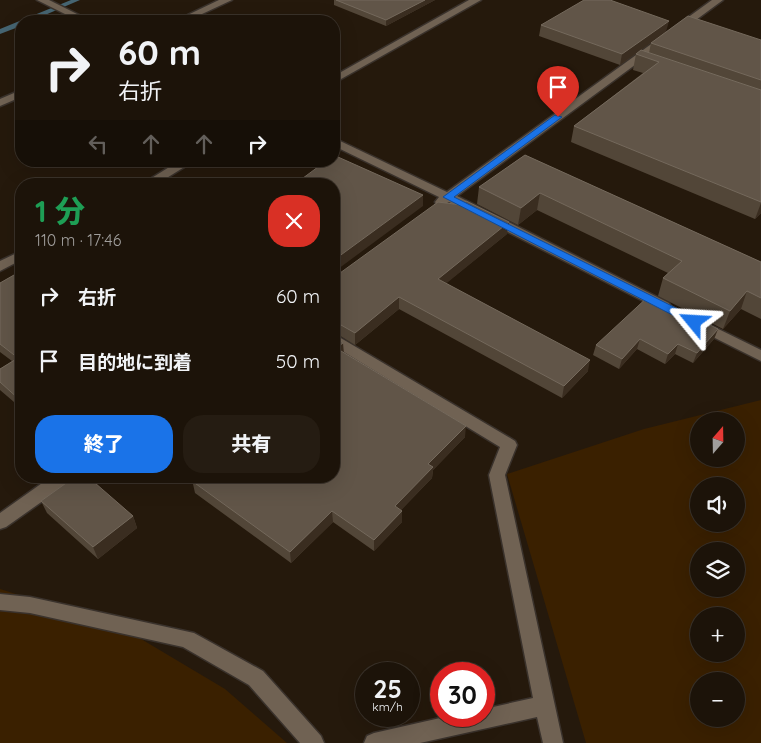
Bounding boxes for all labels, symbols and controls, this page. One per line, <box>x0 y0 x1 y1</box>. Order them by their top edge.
text: 60 m <box>118 30 201 74</box>
icon: right <box>35 35 100 100</box>
pin <box>537 66 579 117</box>
icon: arrive <box>544 73 572 101</box>
text: 右折 <box>118 77 162 105</box>
icon: left <box>84 130 112 158</box>
icon: ahead <box>137 130 165 158</box>
icon: ahead <box>190 130 218 158</box>
icon: right <box>243 130 271 158</box>
text: 1 分 <box>35 192 85 230</box>
button: close <box>268 195 320 247</box>
text: 110 m · 17:46 <box>35 230 121 250</box>
icon: right <box>35 282 63 310</box>
text: 60 m <box>276 284 320 308</box>
text: 右折 <box>78 285 116 309</box>
position arrow <box>667 295 719 347</box>
icon: arrive <box>35 347 63 375</box>
text: 50 m <box>276 349 320 373</box>
text: 目的地に到着 <box>78 350 192 374</box>
north arrow <box>690 412 745 468</box>
map controls <box>690 412 745 727</box>
button: 終了 <box>35 415 173 473</box>
button: 共有 <box>183 415 320 473</box>
button: sound <box>690 477 745 532</box>
button: layers <box>690 542 745 597</box>
button: + <box>690 607 745 662</box>
speed limit sign: 30 <box>430 662 495 727</box>
button: − <box>690 672 745 727</box>
text: 25 <box>373 673 402 704</box>
text: km/h <box>372 699 403 714</box>

